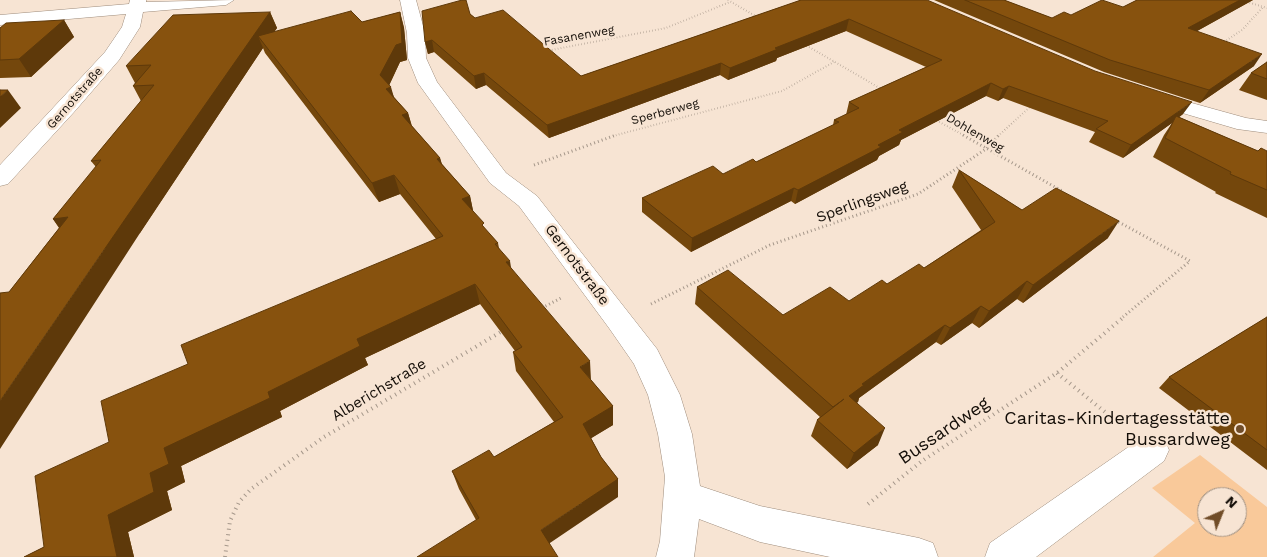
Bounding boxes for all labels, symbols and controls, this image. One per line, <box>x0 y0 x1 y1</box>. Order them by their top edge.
street label: Fasanenweg <box>543 23 615 49</box>
street label: Gernotstraße <box>44 64 106 132</box>
street label: Sperberweg <box>630 96 700 128</box>
street label: Dohlenweg <box>944 111 1006 155</box>
street label: Sperlingsweg <box>814 177 910 227</box>
street label: Gernotstraße <box>541 221 613 309</box>
street label: Alberichstraße <box>329 355 429 425</box>
street label: Bussardweg <box>894 393 994 469</box>
place label: Caritas-Kindertagesstätte Bussardweg <box>1004 408 1230 450</box>
marker: Caritas-Kindertagesstätte Bussardweg <box>1234 423 1246 435</box>
north arrow <box>1197 487 1247 537</box>
text: N <box>1222 493 1241 511</box>

